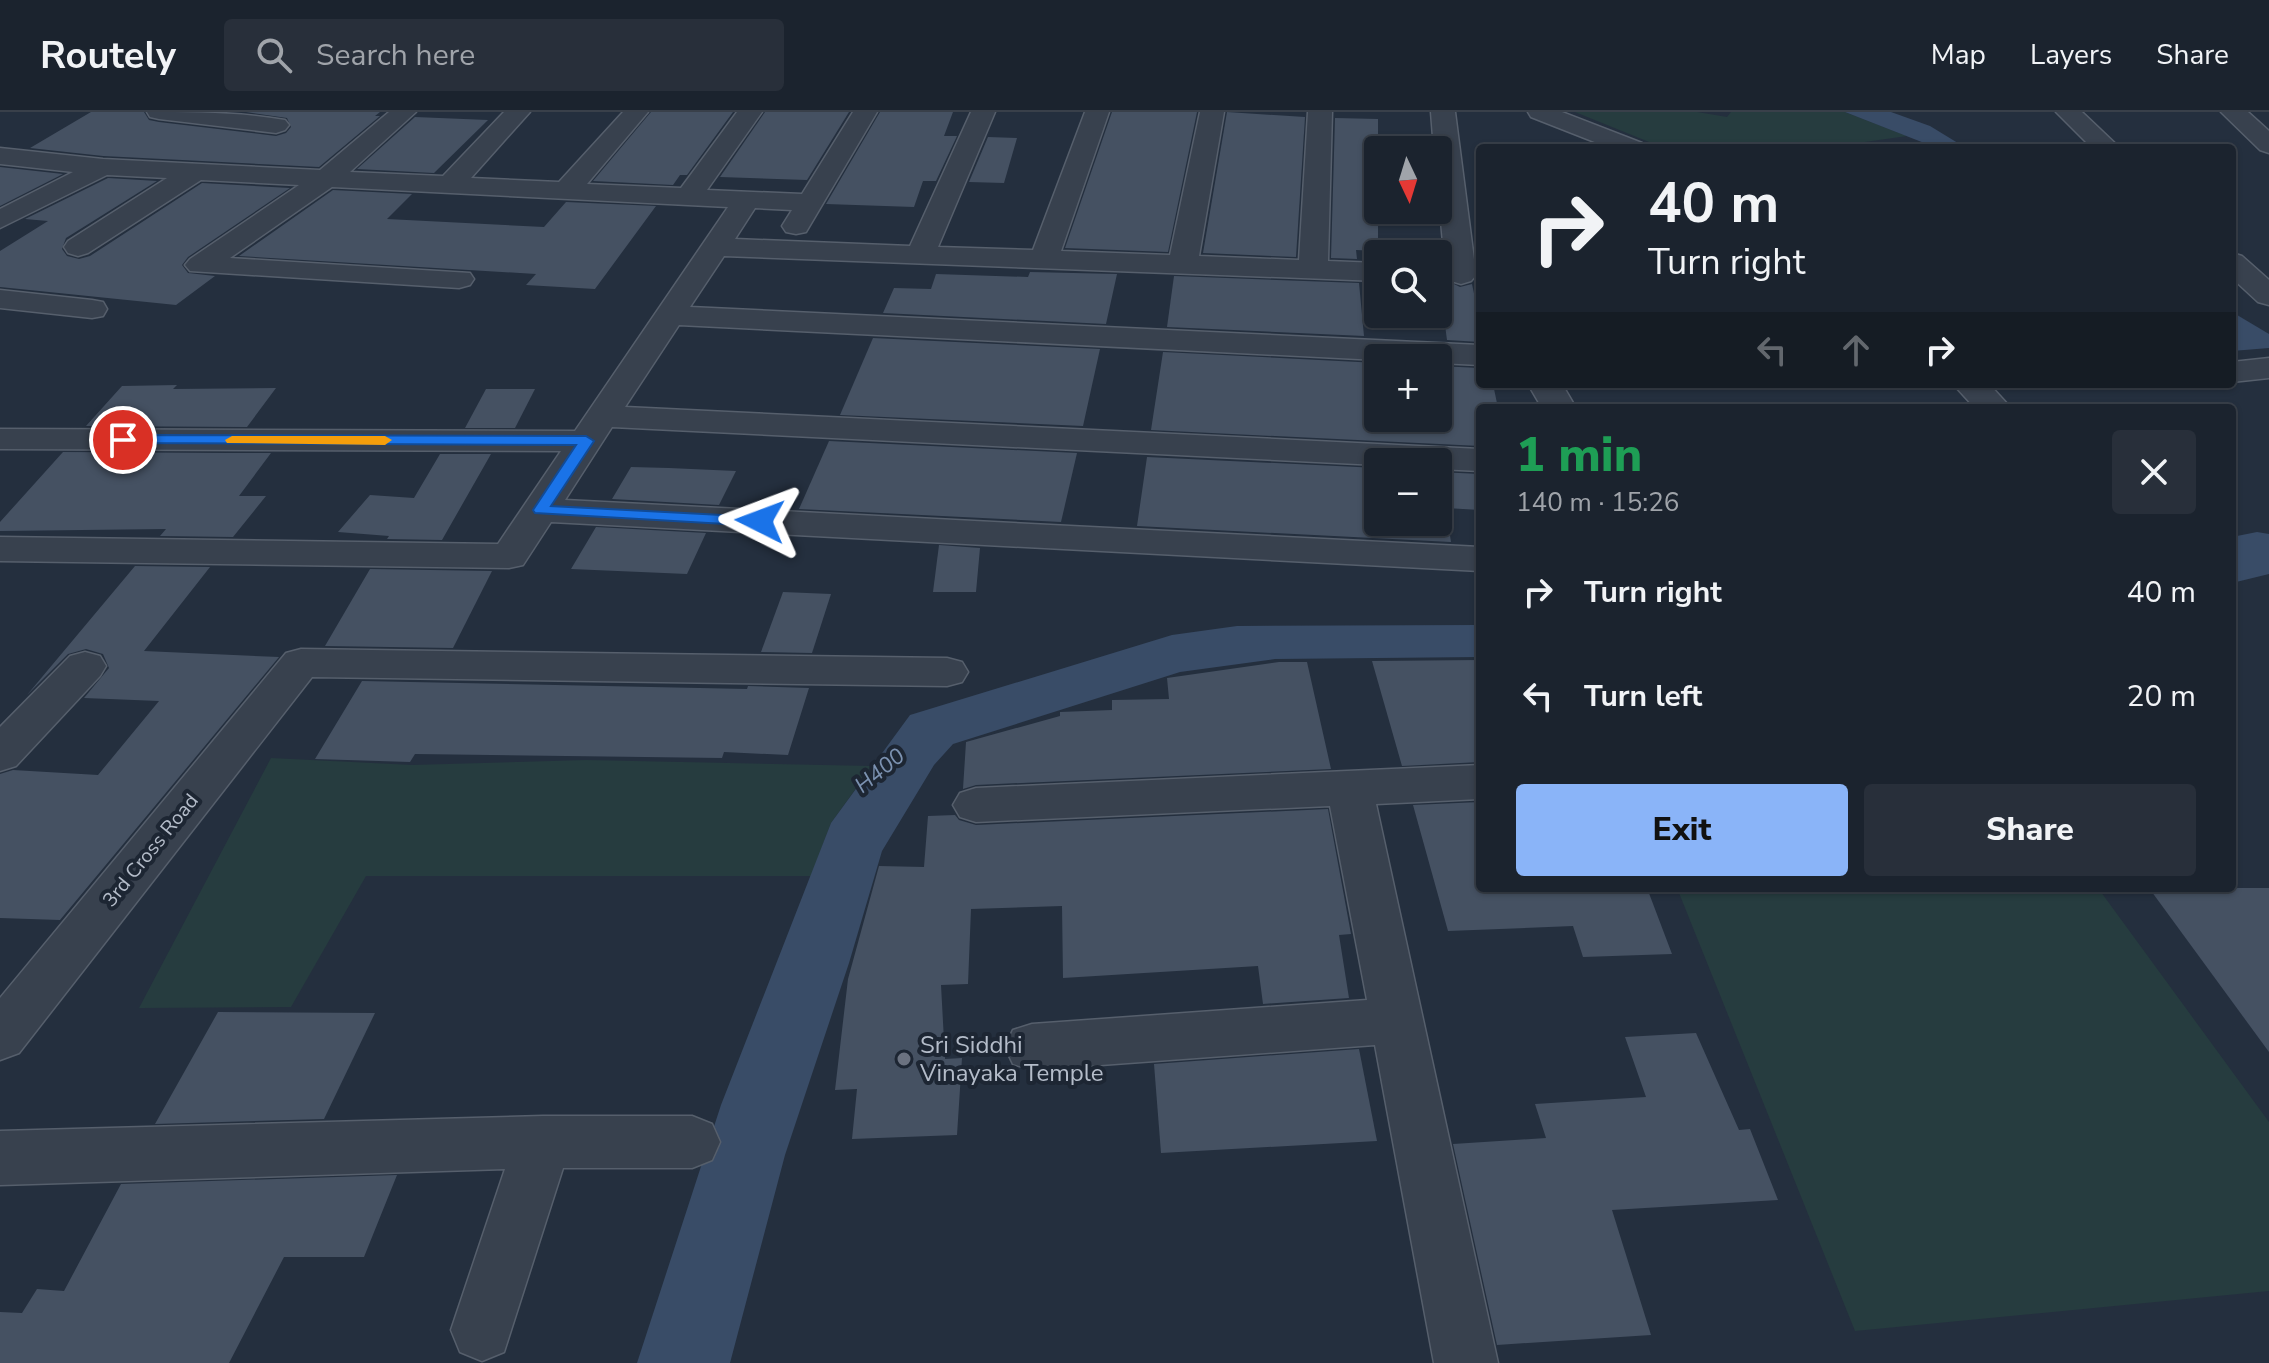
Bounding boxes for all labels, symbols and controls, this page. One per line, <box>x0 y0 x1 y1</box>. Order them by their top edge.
search box <box>224 19 784 91</box>
text: Routely <box>40 30 176 81</box>
icon: search <box>252 33 296 77</box>
text: Search here <box>316 35 475 76</box>
text: Map <box>1931 36 1986 74</box>
text: Layers <box>2030 36 2112 74</box>
text: Share <box>2156 36 2229 74</box>
north arrow <box>1364 136 1452 224</box>
map controls <box>1364 136 1452 536</box>
text: 40 m <box>1648 165 1779 242</box>
icon: right <box>1516 176 1620 280</box>
text: Turn right <box>1648 238 1805 287</box>
button: search <box>1364 240 1452 328</box>
icon: left <box>1750 328 1794 372</box>
icon: ahead <box>1834 328 1878 372</box>
icon: right <box>1918 328 1962 372</box>
button: + <box>1364 344 1452 432</box>
pin <box>89 406 157 474</box>
icon: arrive <box>101 418 145 462</box>
text: 1 min <box>1516 422 1642 488</box>
button: close <box>2112 430 2196 514</box>
button: − <box>1364 448 1452 536</box>
position arrow <box>718 479 802 563</box>
text: 140 m · 15:26 <box>1516 485 1679 520</box>
icon: right <box>1516 570 1560 614</box>
text: Turn right <box>1584 572 1722 613</box>
text: 40 m <box>2127 572 2196 613</box>
icon: left <box>1516 674 1560 718</box>
text: Turn left <box>1584 676 1702 717</box>
text: 20 m <box>2127 676 2196 717</box>
water label: H400 <box>848 741 911 800</box>
button: Exit <box>1516 784 1848 876</box>
button: Share <box>1864 784 2196 876</box>
street label: 3rd Cross Road <box>96 788 204 913</box>
place label: Sri Siddhi Vinayaka Temple <box>919 1029 1104 1089</box>
marker: Sri Siddhi Vinayaka Temple <box>895 1050 913 1068</box>

